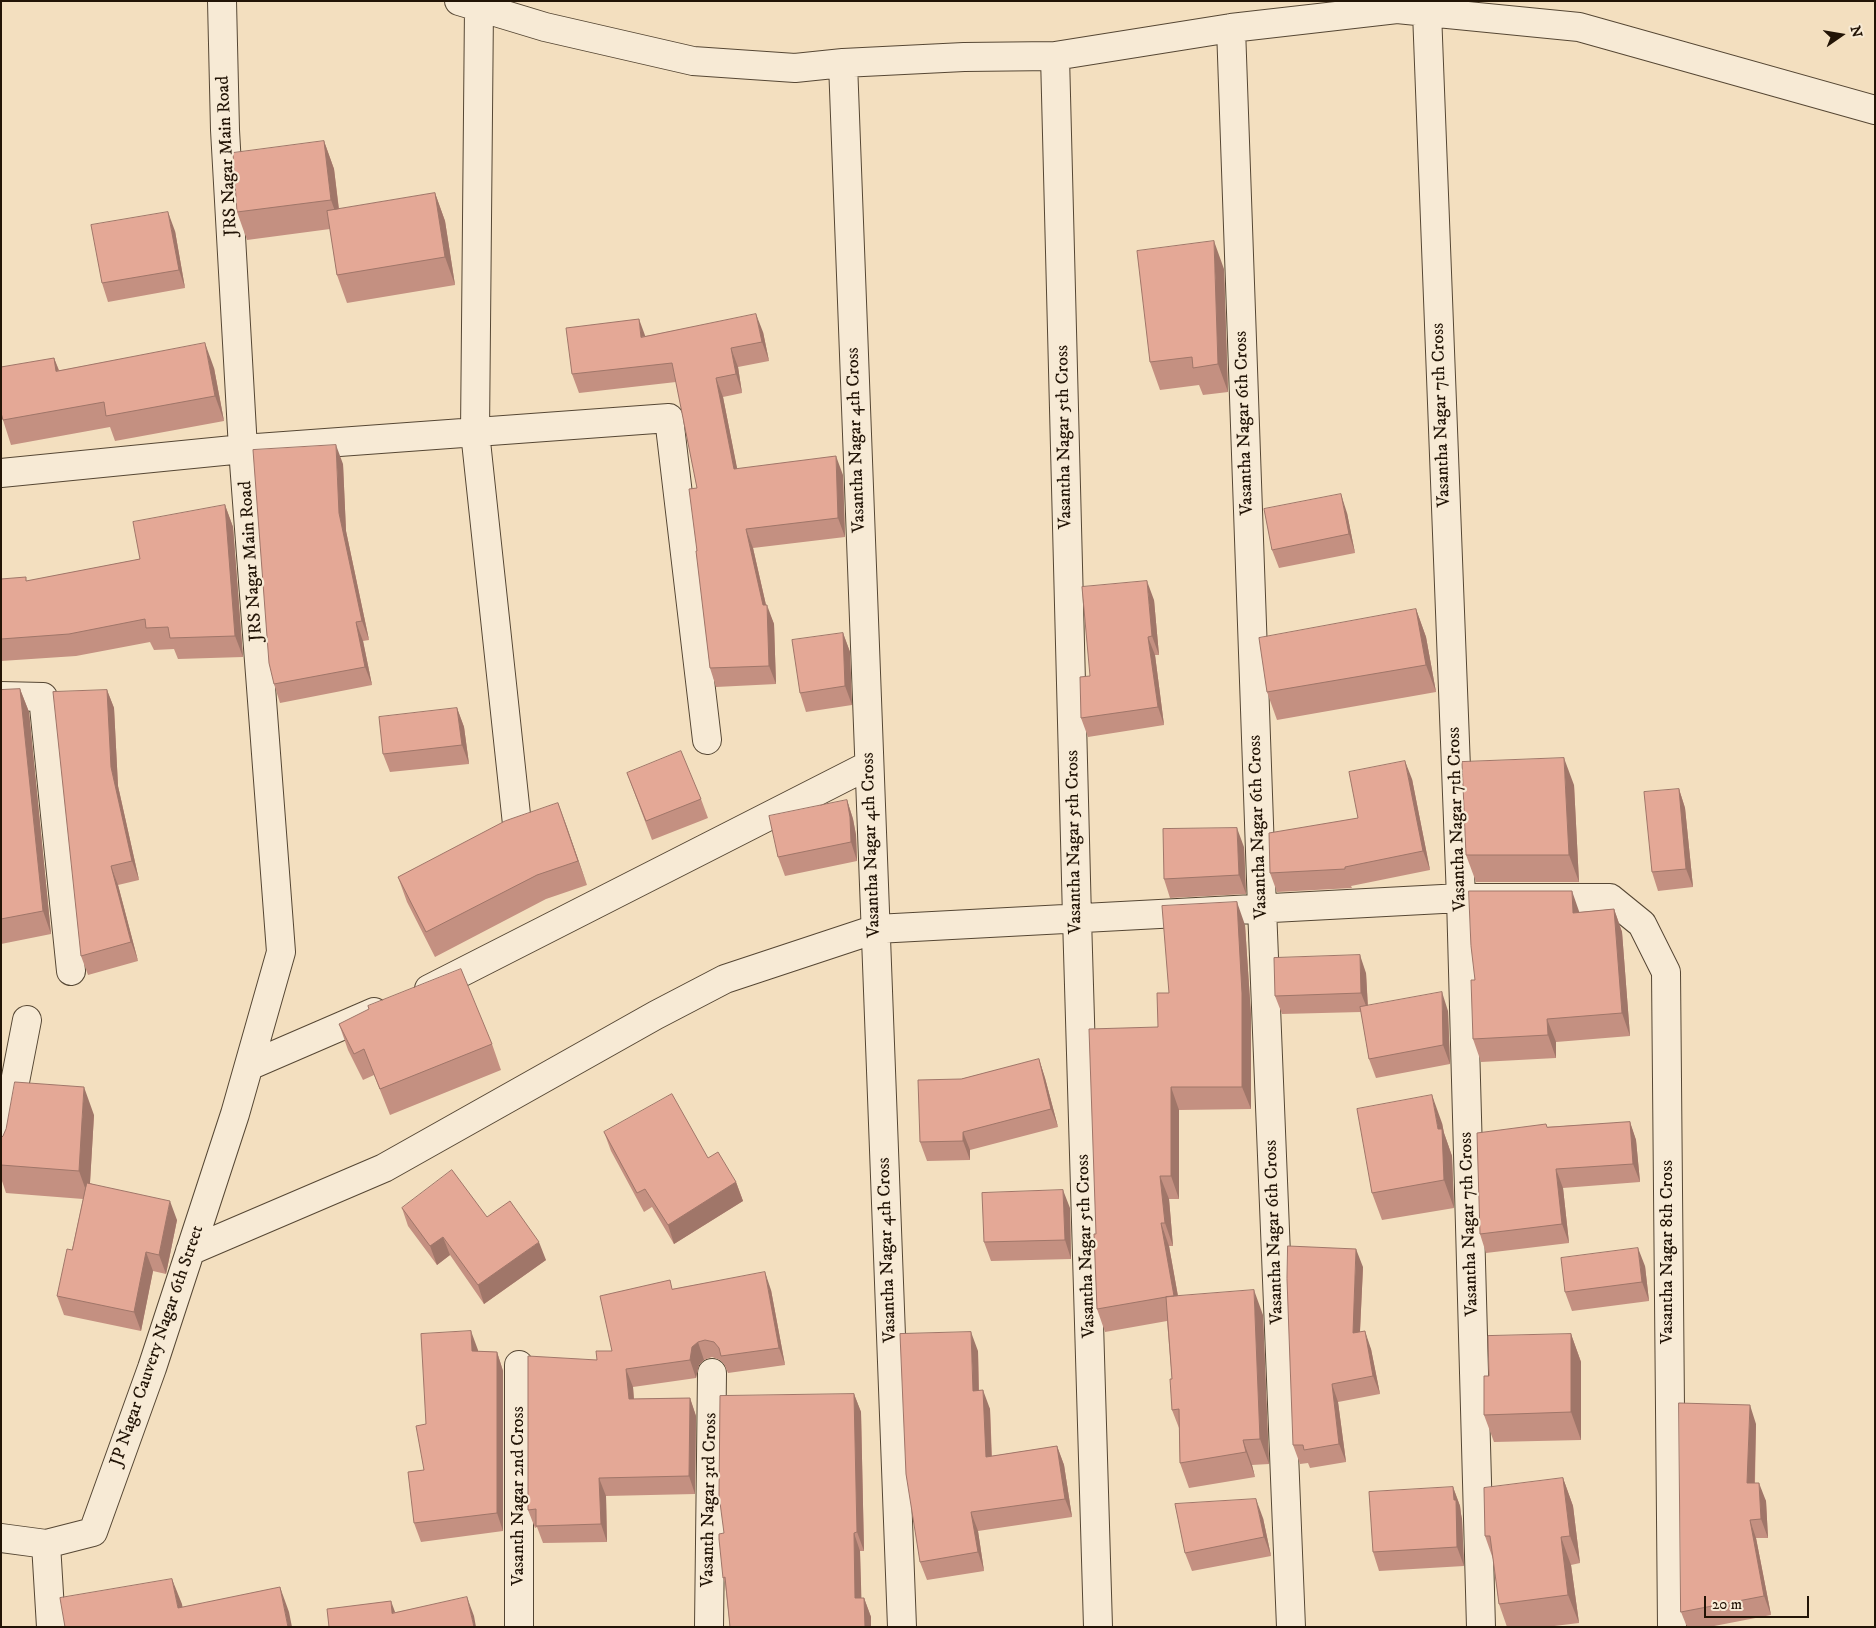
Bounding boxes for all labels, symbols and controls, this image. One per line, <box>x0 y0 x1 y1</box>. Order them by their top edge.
north arrow <box>1816 10 1866 60</box>
text: N <box>1846 24 1866 39</box>
street label: JRS Nagar Main Road <box>213 75 243 237</box>
street label: Vasantha Nagar 7th Cross <box>1428 322 1456 508</box>
street label: Vasantha Nagar 6th Cross <box>1231 331 1259 515</box>
street label: Vasantha Nagar 5th Cross <box>1053 345 1077 529</box>
street label: Vasantha Nagar 4th Cross <box>843 347 871 533</box>
street label: JRS Nagar Main Road <box>236 480 268 642</box>
street label: Vasantha Nagar 7th Cross <box>1444 726 1472 912</box>
street label: Vasantha Nagar 6th Cross <box>1245 735 1273 919</box>
street label: Vasantha Nagar 5th Cross <box>1063 750 1087 934</box>
street label: Vasantha Nagar 4th Cross <box>858 752 886 938</box>
street label: Vasantha Nagar 7th Cross <box>1456 1131 1484 1317</box>
street label: Vasantha Nagar 6th Cross <box>1261 1140 1289 1324</box>
street label: Vasantha Nagar 5th Cross <box>1073 1154 1101 1338</box>
street label: Vasantha Nagar 4th Cross <box>874 1157 902 1343</box>
street label: Vasantha Nagar 8th Cross <box>1657 1160 1679 1344</box>
street label: JP Nagar Cauvery Nagar 6th Street <box>107 1223 209 1469</box>
street label: Vasanth Nagar 2nd Cross <box>508 1406 530 1586</box>
street label: Vasanth Nagar 3rd Cross <box>698 1413 722 1587</box>
scale bar <box>1706 1586 1811 1618</box>
text: 20 m <box>1712 1595 1742 1614</box>

